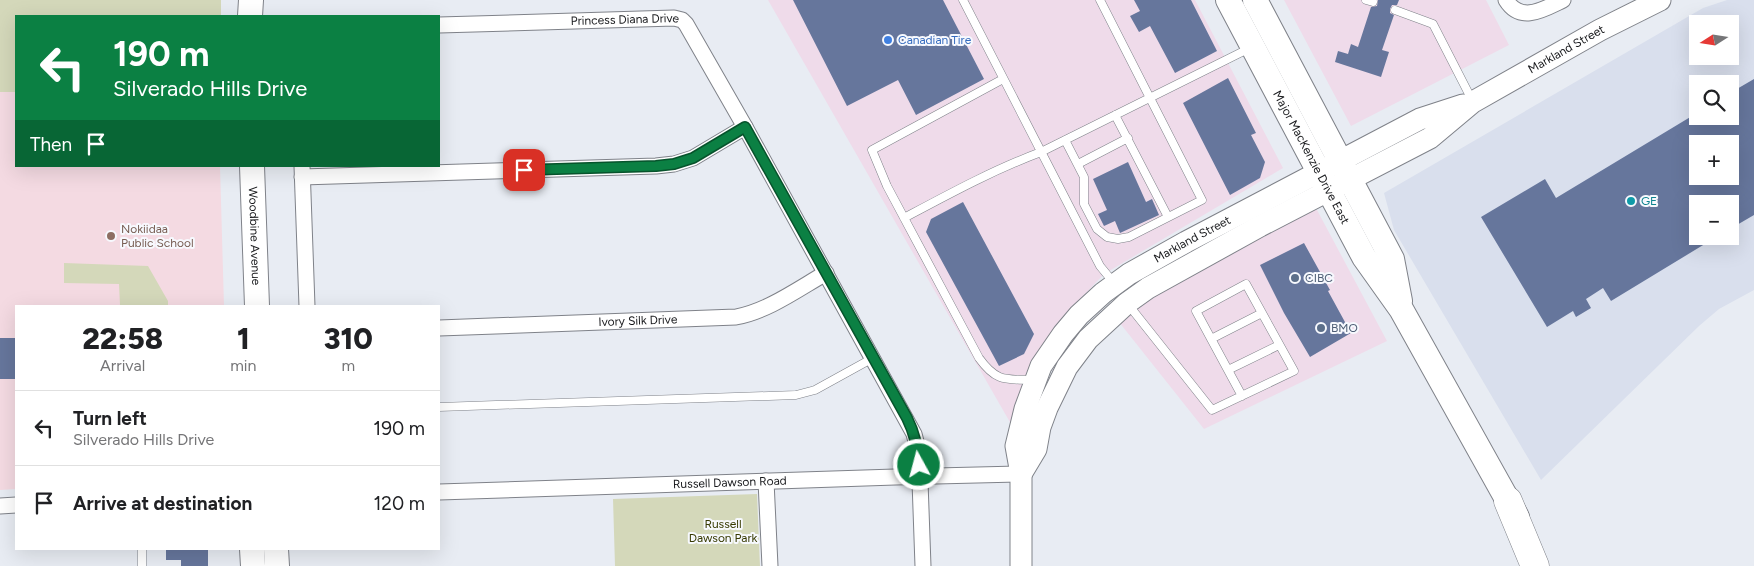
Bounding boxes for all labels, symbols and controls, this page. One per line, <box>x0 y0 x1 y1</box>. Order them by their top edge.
street label: Princess Diana Drive <box>570 11 681 28</box>
north arrow <box>1689 15 1739 65</box>
map controls <box>1689 15 1739 245</box>
street label: Markland Street <box>1526 22 1607 76</box>
text: 190 m <box>113 33 210 75</box>
place label: Canadian Tire <box>898 33 972 47</box>
marker: Canadian Tire <box>882 34 894 46</box>
icon: left <box>30 35 95 100</box>
text: Silverado Hills Drive <box>113 75 307 102</box>
button: search <box>1689 75 1739 125</box>
street label: Major MacKenzie Drive East <box>1270 88 1353 227</box>
icon: arrive <box>82 130 110 158</box>
text: Then <box>30 133 72 156</box>
button: + <box>1689 135 1739 185</box>
pin <box>503 149 545 191</box>
icon: arrive <box>510 156 538 184</box>
street label: Woodbine Avenue <box>246 186 263 286</box>
place label: GE <box>1641 194 1657 208</box>
marker: GE <box>1625 195 1637 207</box>
button: − <box>1689 195 1739 245</box>
street label: Markland Street <box>1151 213 1233 266</box>
place label: Nokiidaa Public School <box>121 222 194 250</box>
marker: Nokiidaa Public School <box>105 230 117 242</box>
place label: CIBC <box>1305 271 1333 285</box>
marker: CIBC <box>1289 272 1301 284</box>
street label: Ivory Silk Drive <box>598 312 678 329</box>
text: 22:58 <box>82 320 163 357</box>
text: 1 <box>237 320 250 357</box>
text: 310 <box>324 320 373 357</box>
place label: BMO <box>1331 321 1358 335</box>
marker: BMO <box>1315 322 1327 334</box>
text: Arrival <box>100 356 145 375</box>
text: min <box>230 356 256 375</box>
text: m <box>341 356 355 375</box>
text: Turn left <box>73 407 147 430</box>
icon: left <box>30 414 58 442</box>
text: 190 m <box>373 417 425 440</box>
text: Silverado Hills Drive <box>73 430 214 449</box>
position arrow <box>892 438 944 490</box>
street label: Russell Dawson Road <box>673 474 787 491</box>
icon: arrive <box>30 489 58 517</box>
text: Arrive at destination <box>73 492 252 515</box>
text: 120 m <box>373 492 425 515</box>
park label: Russell Dawson Park <box>689 517 758 545</box>

